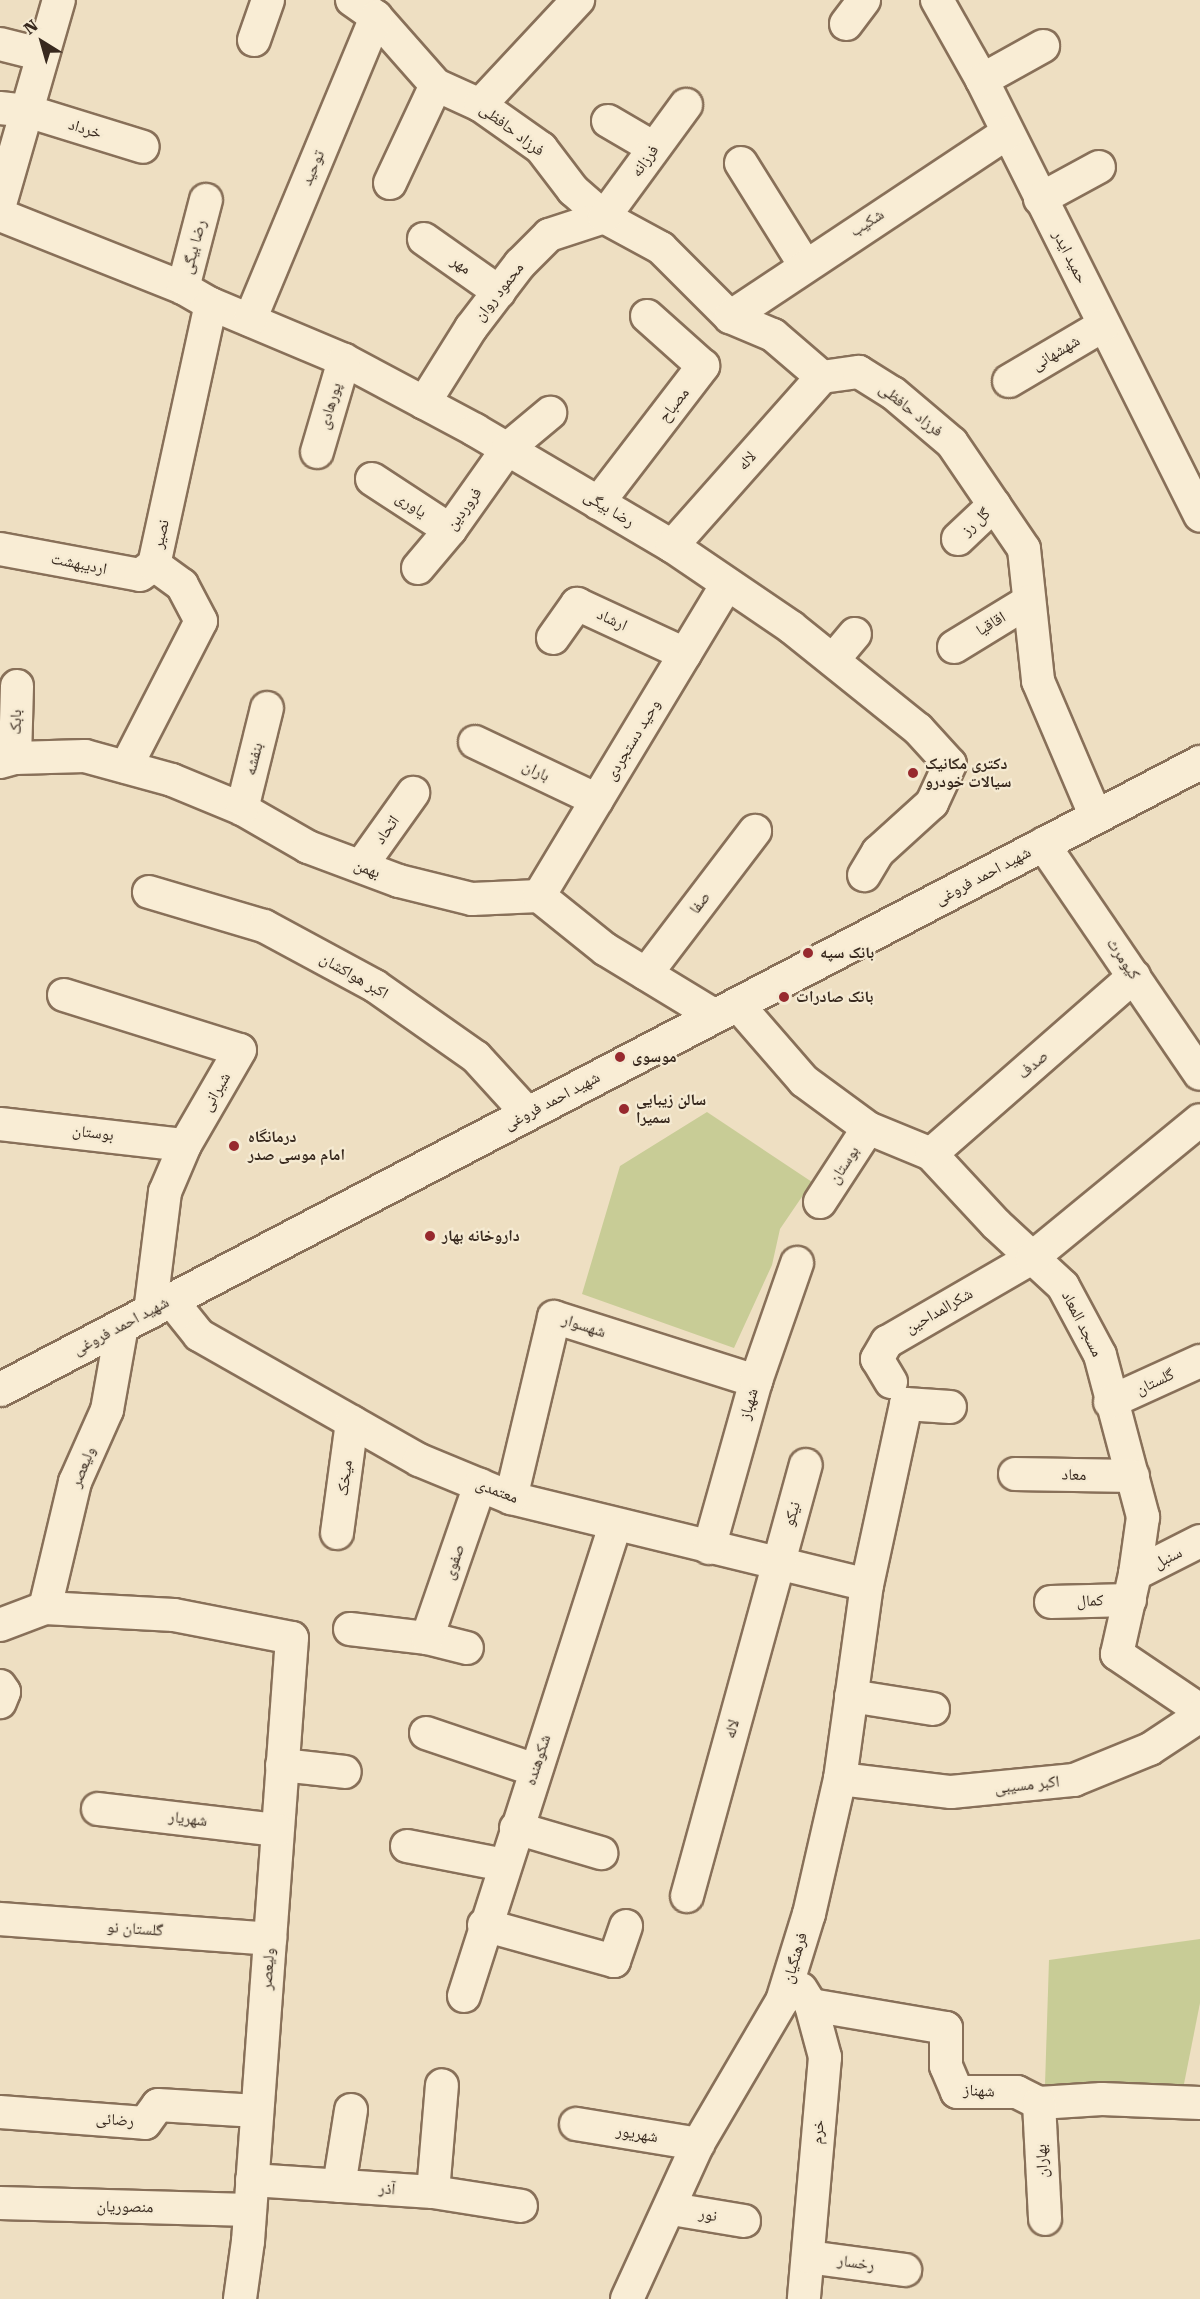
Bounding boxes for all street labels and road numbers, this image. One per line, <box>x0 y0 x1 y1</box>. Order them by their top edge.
street label: فرزاد حافظی <box>476 100 548 160</box>
street label: خرداد <box>66 115 104 143</box>
street label: فرزانه <box>627 141 663 181</box>
street label: توحید <box>297 147 329 189</box>
street label: شکیب <box>846 205 888 241</box>
street label: رضا بیگی <box>178 218 210 276</box>
street label: حمید ایدر <box>1048 227 1092 287</box>
street label: مهر <box>447 251 475 279</box>
street label: محمود روان <box>470 259 528 325</box>
street label: شهشهانی <box>1028 331 1084 375</box>
street label: فرزاد حافظی <box>875 379 947 441</box>
street label: پورهادی <box>314 380 346 432</box>
street label: مصباح <box>655 384 693 426</box>
street label: لاله <box>734 448 760 474</box>
street label: فروردین <box>442 484 486 534</box>
street label: رضا بیگی <box>580 487 638 531</box>
street label: یاوری <box>392 488 430 522</box>
street label: گل رز <box>958 504 994 540</box>
street label: نصیر <box>148 518 174 550</box>
street label: اردیبهشت <box>49 549 109 579</box>
street label: ارشاد <box>594 605 630 635</box>
street label: اقاقیا <box>973 608 1009 640</box>
street label: وحید دستجردی <box>601 696 665 784</box>
street label: بابک <box>6 709 26 735</box>
street label: بنفشه <box>241 741 267 777</box>
street label: باران <box>519 756 553 786</box>
street label: اتحاد <box>370 812 404 848</box>
street label: شهید احمد فروغی <box>932 843 1034 909</box>
street label: بهمن <box>351 855 383 883</box>
street label: صفا <box>685 888 715 918</box>
street label: کیومرث <box>1102 935 1144 983</box>
street label: اکبر هواکشان <box>316 949 392 1003</box>
street label: صدف <box>1014 1047 1052 1083</box>
street label: شهید احمد فروغی <box>501 1068 603 1134</box>
street label: شیرانی <box>197 1069 235 1115</box>
street label: بوستان <box>71 1121 115 1145</box>
street label: بوستان <box>825 1142 863 1188</box>
street label: شکرالمداحین <box>902 1284 976 1338</box>
street label: مسجد المعاد <box>1057 1288 1107 1360</box>
street label: شهید احمد فروغی <box>70 1293 172 1359</box>
street label: شهسوار <box>560 1310 608 1342</box>
street label: گلستان <box>1133 1365 1177 1399</box>
street label: شهباز <box>735 1386 763 1422</box>
street label: ولیعصر <box>66 1444 100 1490</box>
street label: میخک <box>333 1459 357 1497</box>
street label: معاد <box>1062 1465 1086 1485</box>
street label: معتمدی <box>473 1474 521 1508</box>
street label: نیکو <box>779 1499 805 1529</box>
street label: صفوی <box>439 1542 469 1582</box>
street label: سنبل <box>1151 1543 1185 1573</box>
street label: کمال <box>1076 1591 1104 1611</box>
street label: لاله <box>720 1717 744 1741</box>
street label: شکوهنده <box>521 1732 555 1788</box>
street label: اکبر مسیبی <box>994 1772 1060 1798</box>
street label: شهریار <box>168 1807 208 1831</box>
street label: گلستان نو <box>106 1917 164 1941</box>
street label: فرهنگیان <box>778 1930 812 1986</box>
street label: ولیعصر <box>257 1947 279 1991</box>
street label: شهناز <box>963 2081 995 2101</box>
street label: رضائی <box>95 2109 135 2131</box>
street label: خرم <box>807 2119 829 2145</box>
street label: شهریور <box>615 2121 659 2147</box>
street label: بهاران <box>1032 2144 1052 2178</box>
street label: آذر <box>378 2179 396 2199</box>
street label: منصوریان <box>96 2197 154 2217</box>
street label: نور <box>697 2204 719 2226</box>
street label: رخسار <box>836 2251 876 2275</box>

